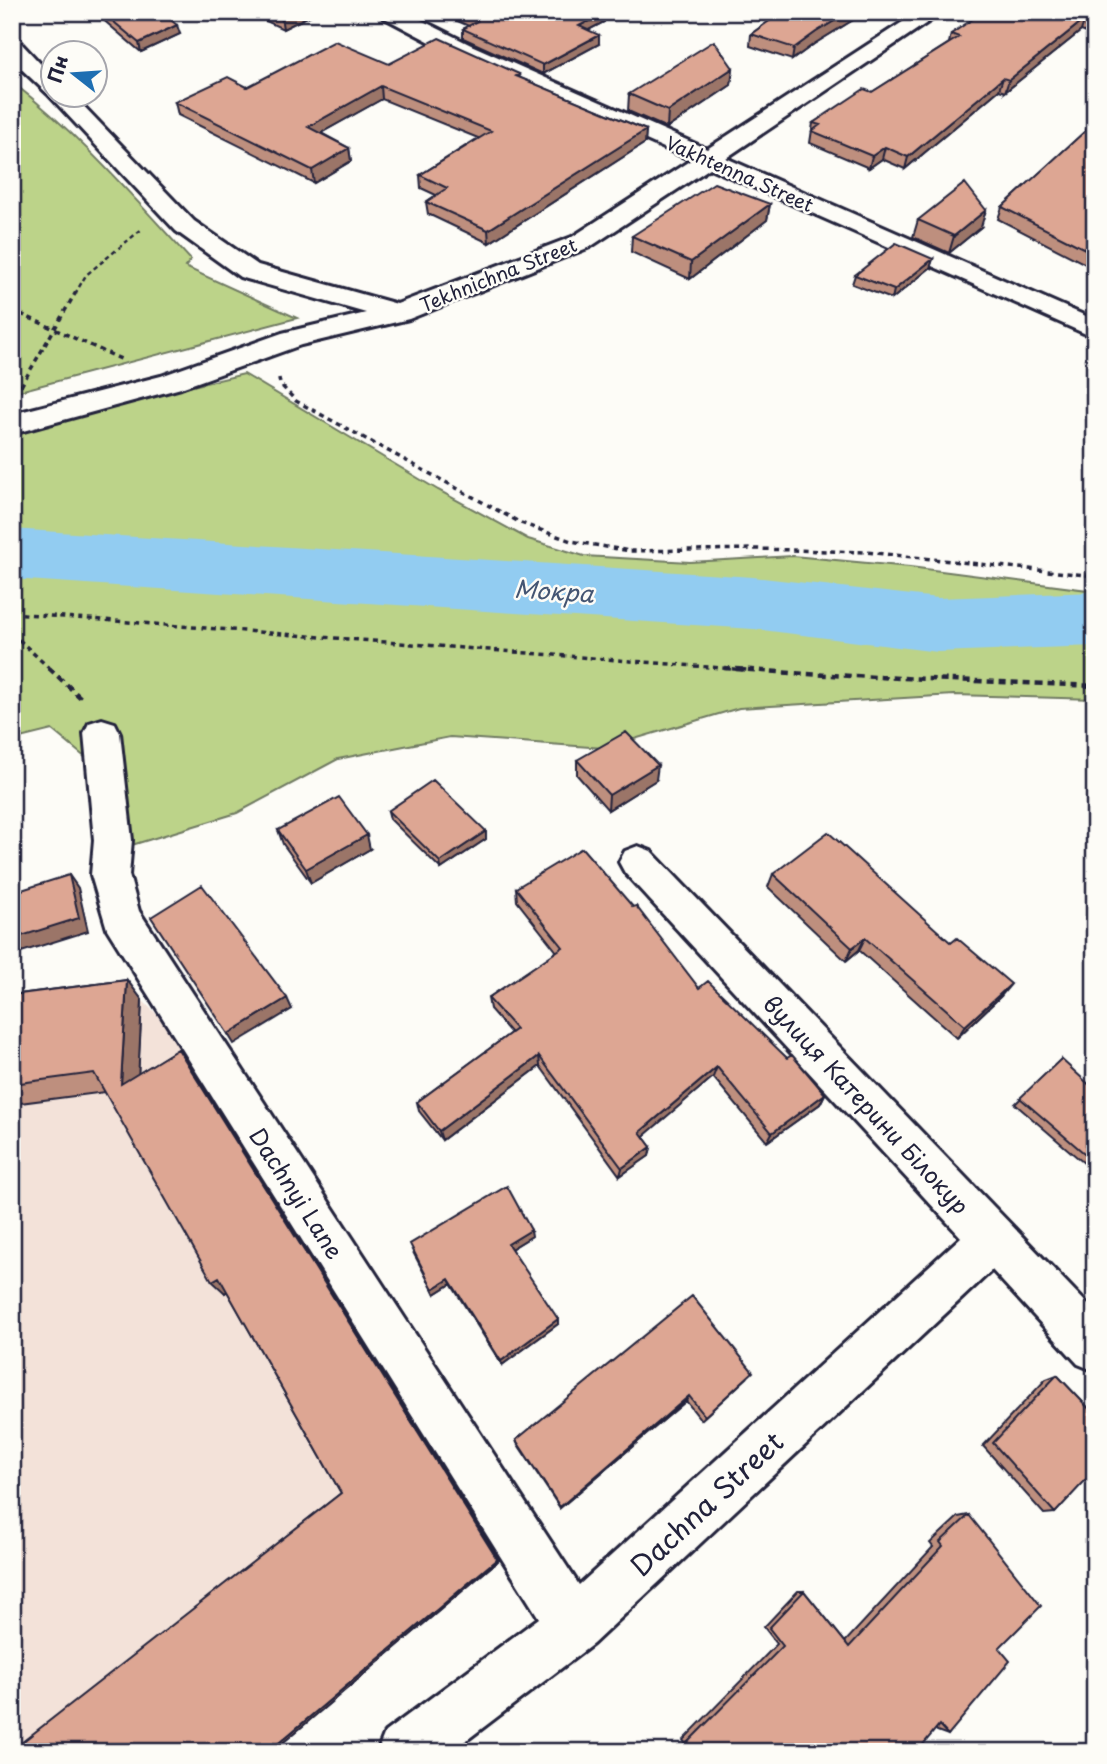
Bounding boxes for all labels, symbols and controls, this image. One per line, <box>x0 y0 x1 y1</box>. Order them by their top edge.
north arrow <box>38 38 108 108</box>
text: Пн <box>39 51 74 86</box>
street label: Vakhtenna Street <box>662 128 819 218</box>
street label: Tekhnichna Street <box>415 230 581 318</box>
water label: Мокра <box>513 569 596 611</box>
street label: вулиця Катерини Білокур <box>756 986 978 1222</box>
street label: Dachnyi Lane <box>241 1120 353 1266</box>
street label: Dachna Street <box>620 1420 792 1586</box>

